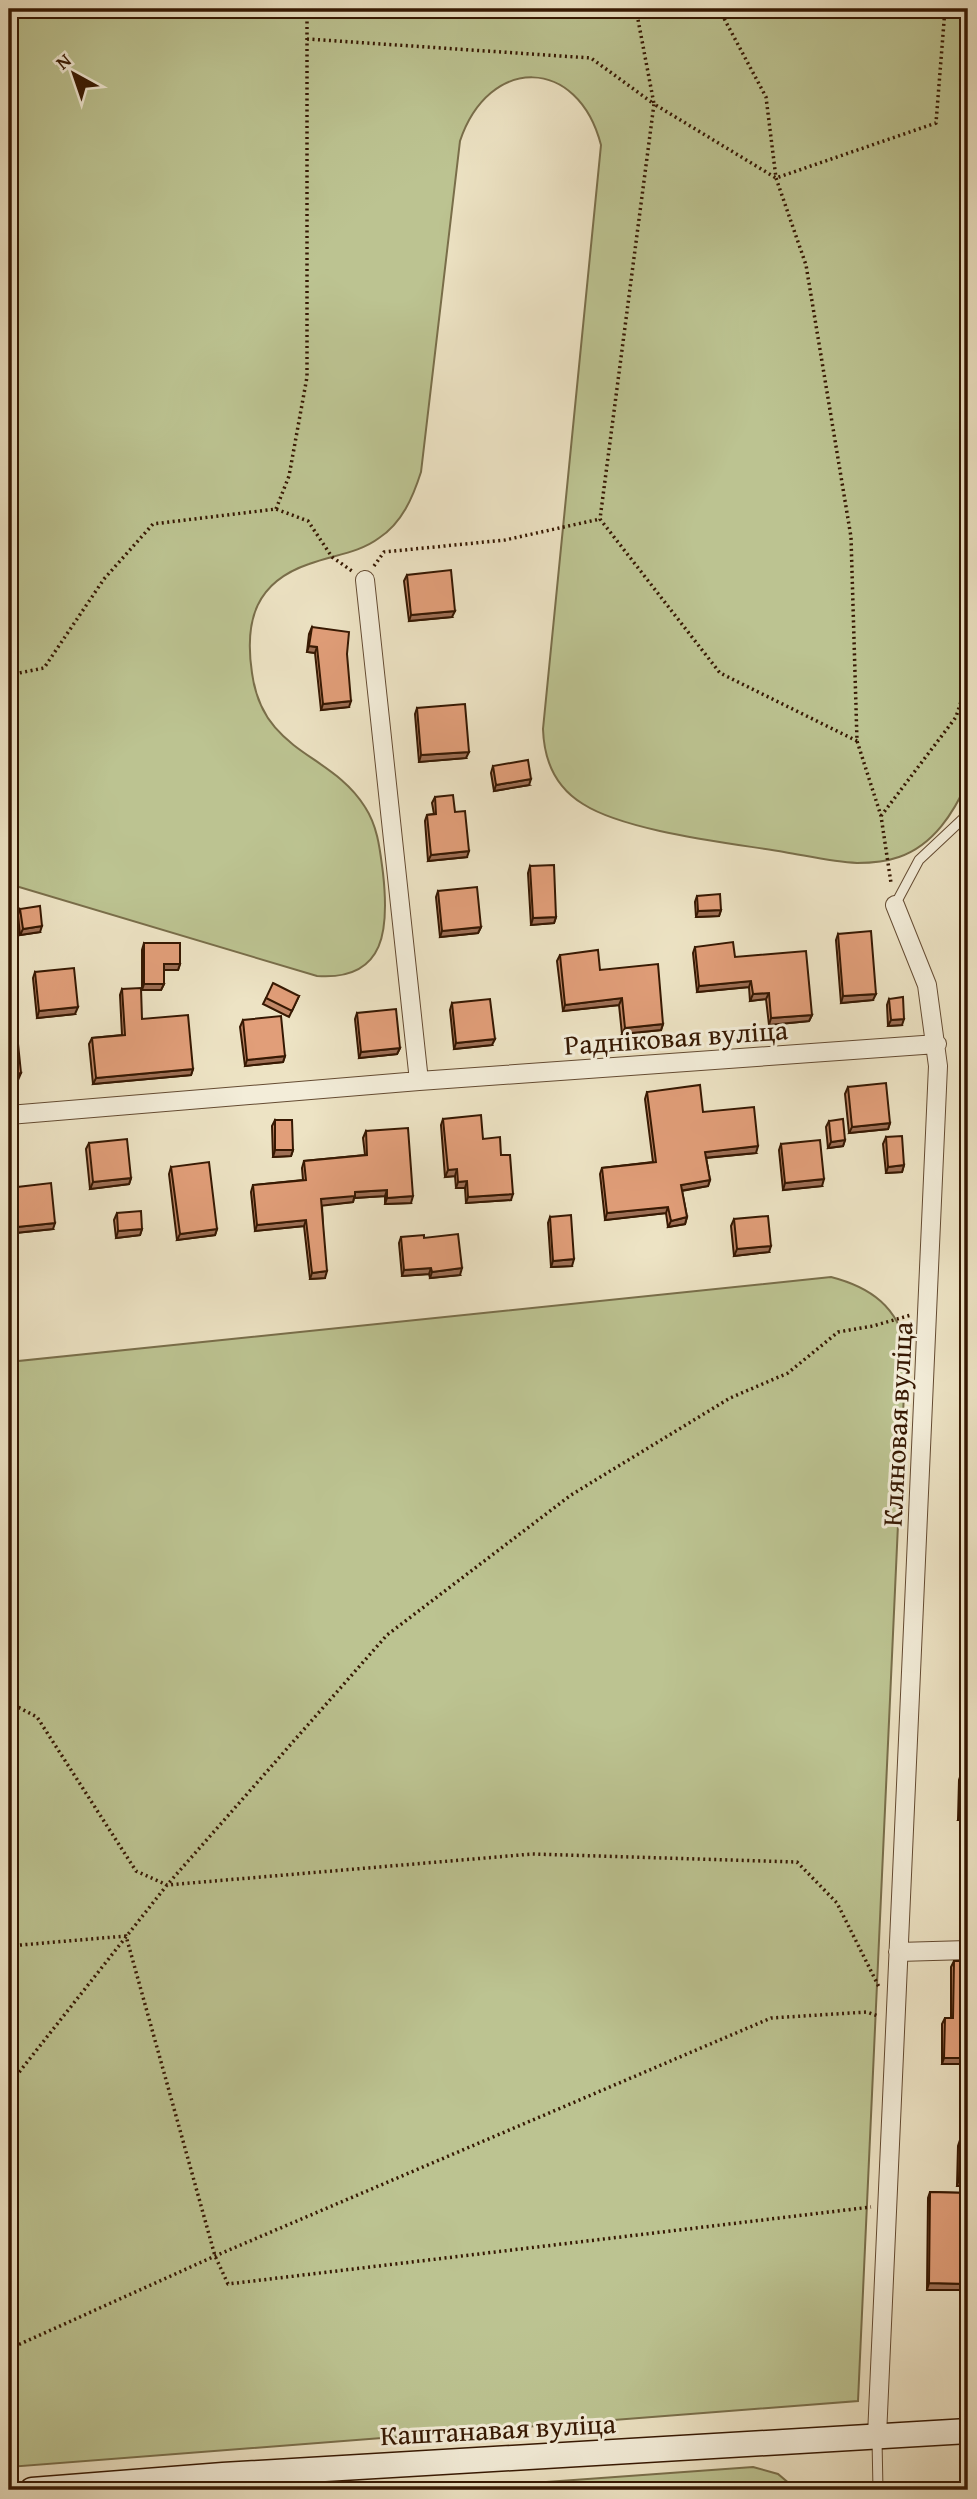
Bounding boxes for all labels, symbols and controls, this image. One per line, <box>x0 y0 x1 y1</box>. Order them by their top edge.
north arrow <box>38 38 108 108</box>
text: N <box>49 46 77 76</box>
street label: Радніковая вуліца <box>563 1008 790 1065</box>
street label: Кляновая вуліца <box>871 1320 922 1527</box>
street label: Каштанавая вуліца <box>379 2402 618 2455</box>

